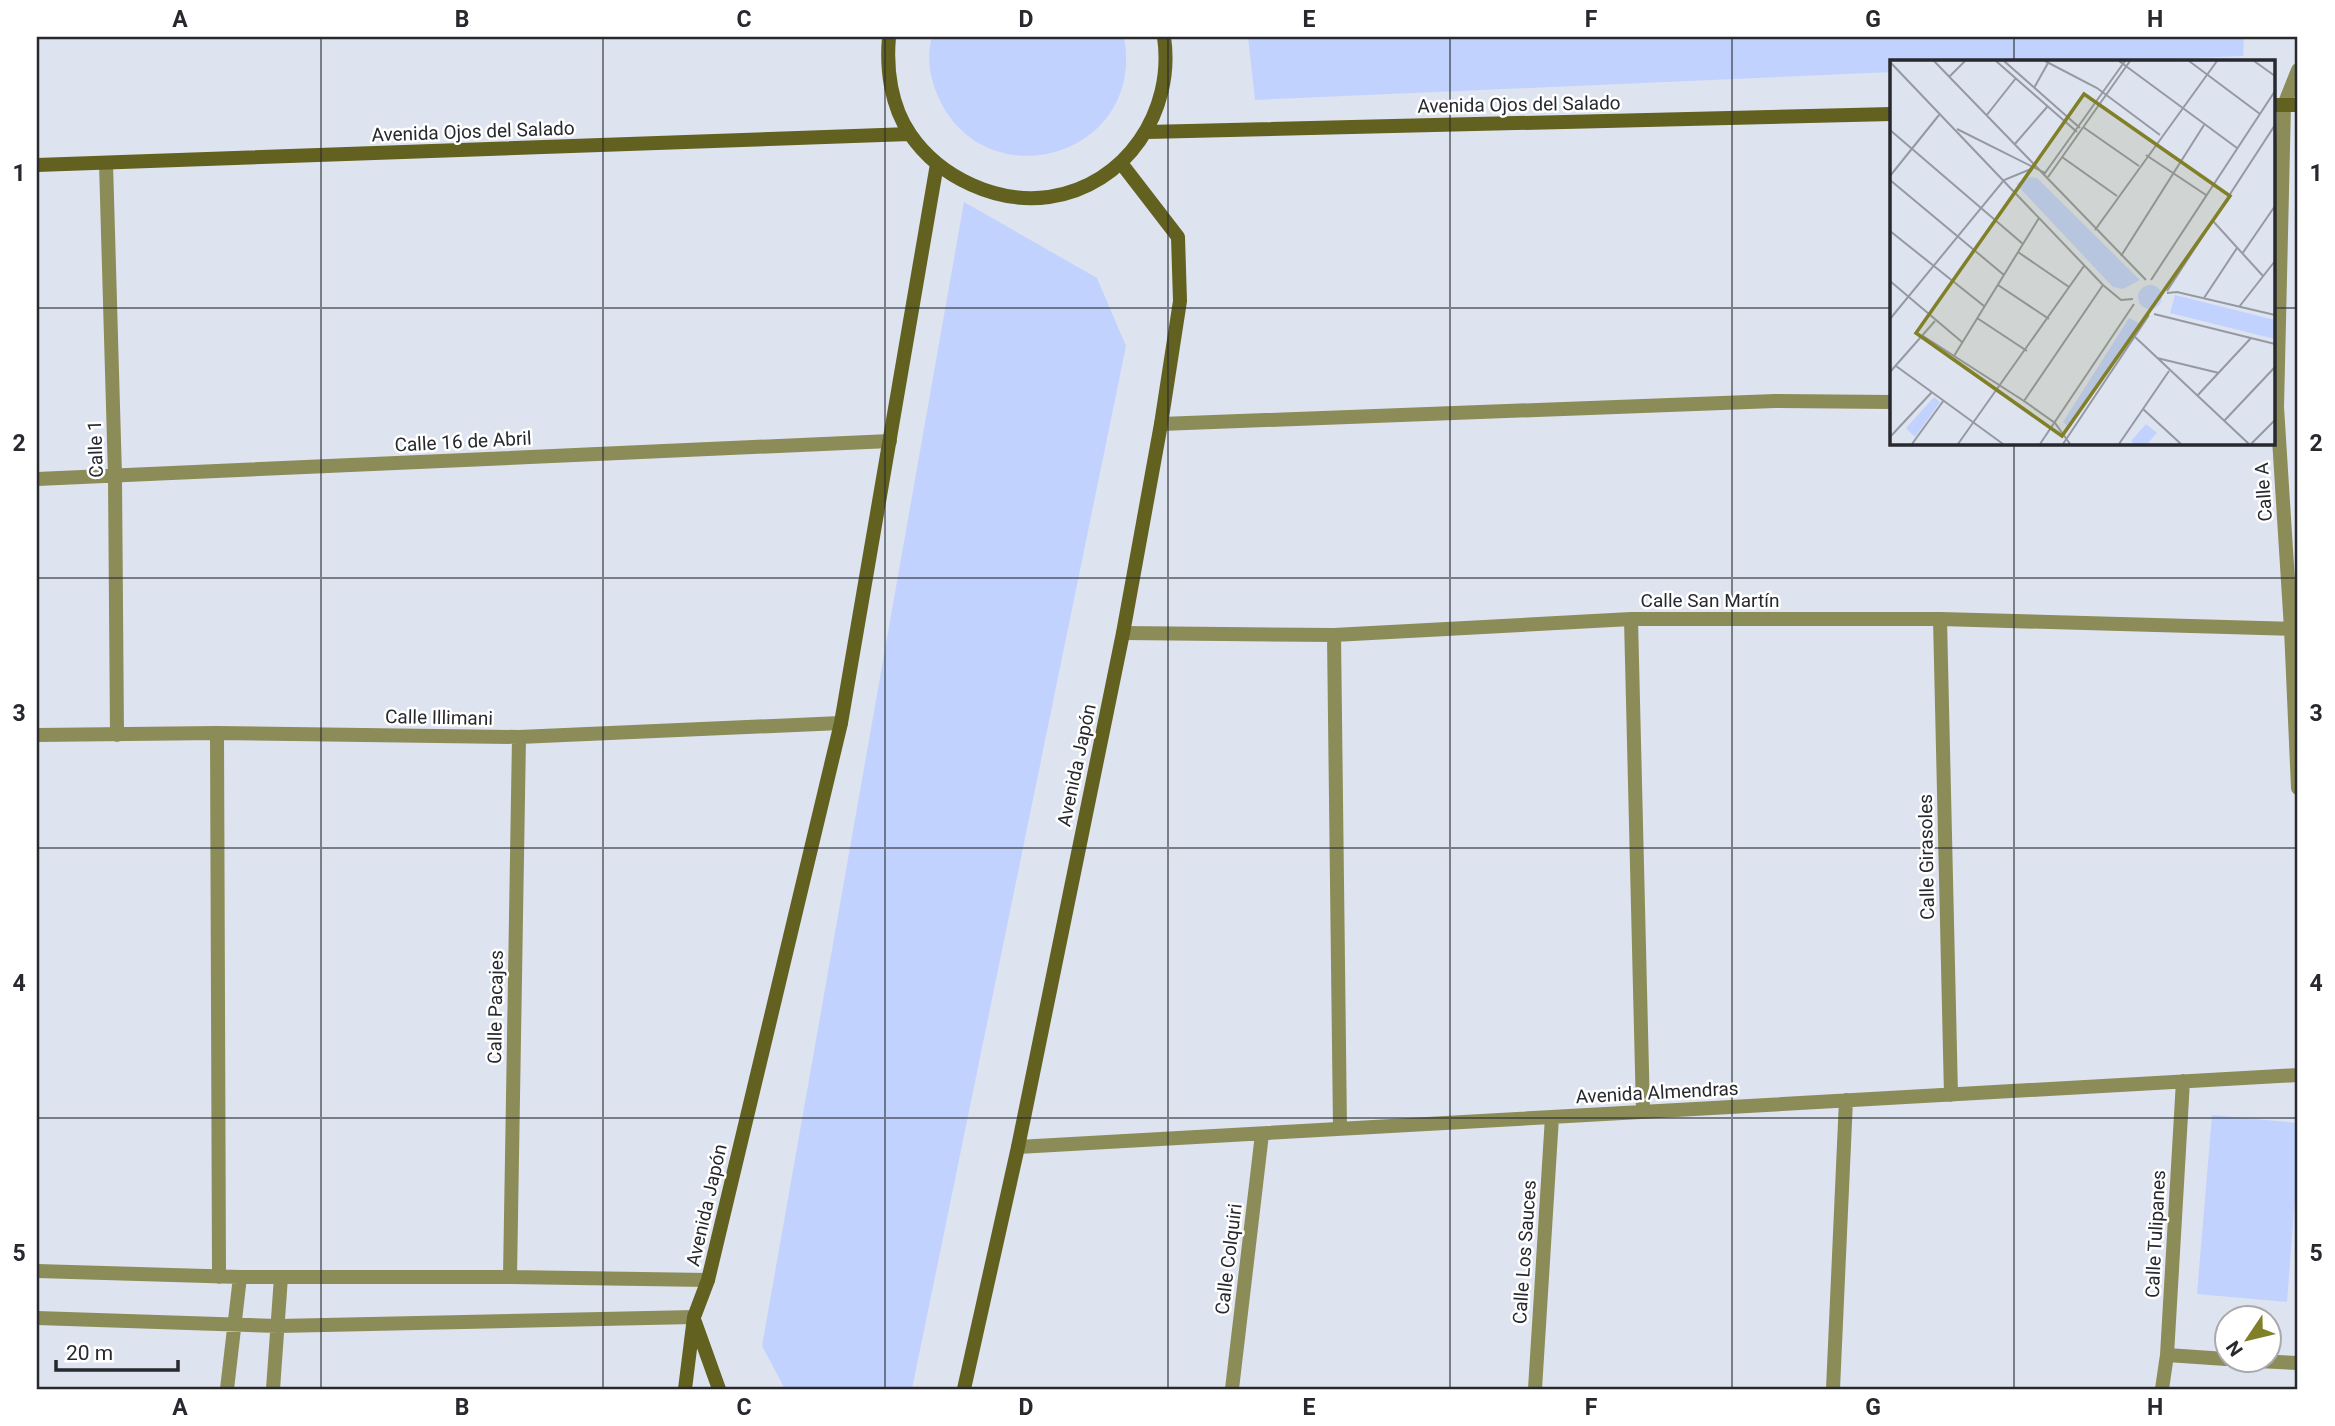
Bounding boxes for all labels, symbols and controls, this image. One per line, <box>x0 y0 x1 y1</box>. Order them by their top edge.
text: A <box>172 6 188 33</box>
text: B <box>455 6 469 33</box>
text: C <box>736 6 752 33</box>
text: D <box>1019 6 1033 33</box>
text: E <box>1303 6 1316 33</box>
text: F <box>1585 6 1598 33</box>
text: G <box>1865 6 1881 33</box>
text: H <box>2147 6 2163 33</box>
inset map <box>1890 60 2276 444</box>
street label: Avenida Ojos del Salado <box>1417 91 1621 118</box>
street label: Avenida Ojos del Salado <box>371 116 575 147</box>
text: 1 <box>12 160 26 187</box>
text: 1 <box>2309 160 2323 187</box>
street label: Calle 1 <box>83 420 108 478</box>
street label: Calle 16 de Abril <box>394 426 532 457</box>
text: 2 <box>12 430 26 457</box>
text: 2 <box>2309 430 2323 457</box>
street label: Calle A <box>2250 461 2277 522</box>
street label: Calle San Martín <box>1641 589 1779 612</box>
text: 3 <box>12 700 26 727</box>
text: 3 <box>2309 700 2323 727</box>
street label: Avenida Japón <box>1052 702 1101 829</box>
street label: Calle Illimani <box>385 705 493 730</box>
street label: Calle Girasoles <box>1914 794 1939 920</box>
street label: Calle Pacajes <box>483 950 508 1064</box>
text: 4 <box>12 970 26 997</box>
text: 4 <box>2309 970 2323 997</box>
street label: Avenida Almendras <box>1575 1077 1739 1108</box>
street label: Avenida Japón <box>681 1142 732 1268</box>
street label: Calle Tulipanes <box>2141 1170 2170 1299</box>
street label: Calle Los Sauces <box>1508 1179 1541 1325</box>
street label: Calle Colquiri <box>1210 1202 1247 1316</box>
text: 5 <box>12 1240 26 1267</box>
text: 5 <box>2309 1240 2323 1267</box>
north arrow <box>2212 1304 2282 1374</box>
scale bar <box>56 1328 178 1372</box>
text: N <box>2221 1336 2248 1361</box>
text: 20 m <box>66 1341 113 1365</box>
text: A <box>172 1394 188 1421</box>
text: B <box>455 1394 469 1421</box>
text: C <box>736 1394 752 1421</box>
text: D <box>1019 1394 1033 1421</box>
text: E <box>1303 1394 1316 1421</box>
text: F <box>1585 1394 1598 1421</box>
text: G <box>1865 1394 1881 1421</box>
text: H <box>2147 1394 2163 1421</box>

